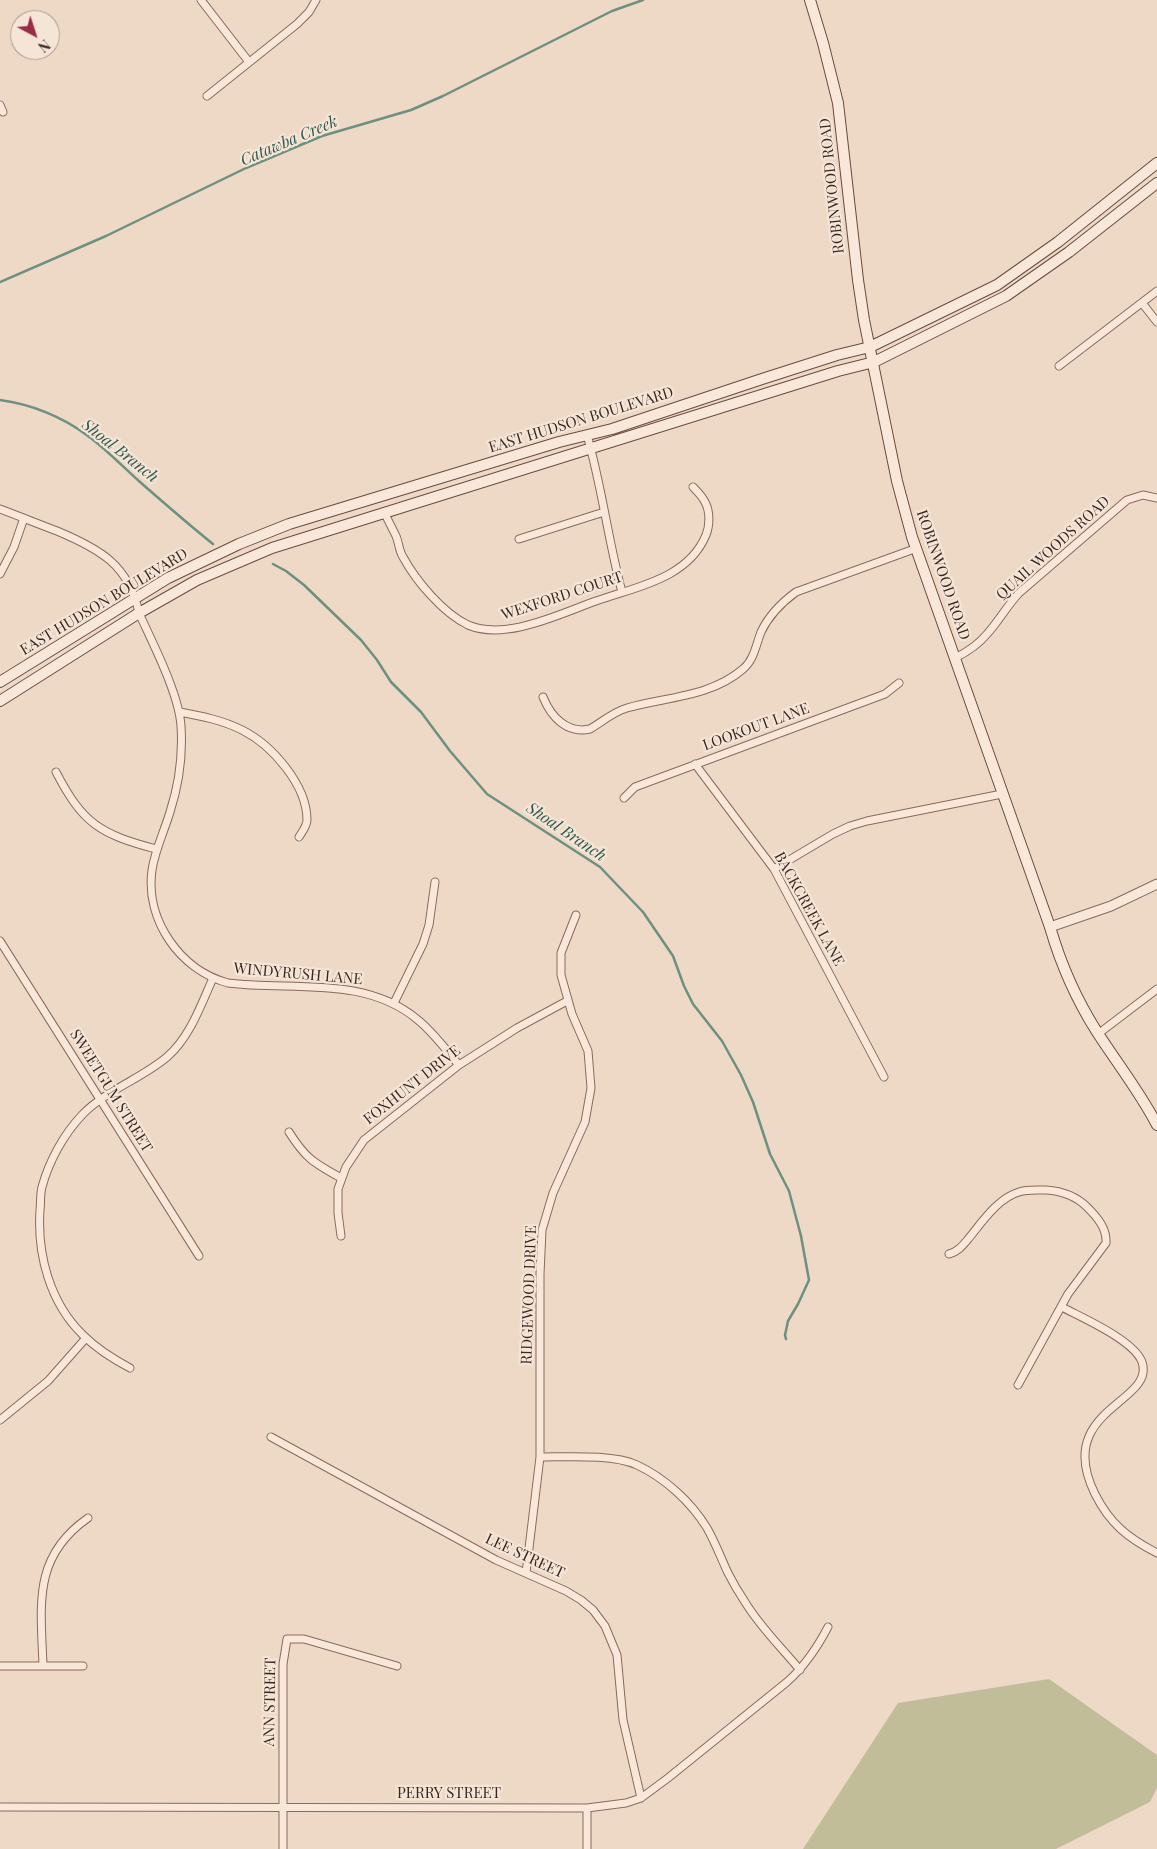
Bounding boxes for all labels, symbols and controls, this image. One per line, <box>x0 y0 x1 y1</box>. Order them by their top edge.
north arrow <box>10 10 60 60</box>
text: N <box>34 36 54 57</box>
water label: Catawba Creek <box>238 112 340 170</box>
street label: ROBINWOOD ROAD <box>816 117 848 255</box>
street label: EAST HUDSON BOULEVARD <box>486 383 676 457</box>
water label: Shoal Branch <box>78 415 162 487</box>
street label: QUAIL WOODS ROAD <box>993 492 1113 604</box>
street label: ROBINWOOD ROAD <box>912 508 974 642</box>
street label: EAST HUDSON BOULEVARD <box>17 545 191 659</box>
street label: WEXFORD COURT <box>499 568 625 624</box>
street label: LOOKOUT LANE <box>700 699 812 755</box>
water label: Shoal Branch <box>523 798 609 866</box>
street label: BACKCREEK LANE <box>770 849 848 969</box>
street label: WINDYRUSH LANE <box>233 959 363 989</box>
street label: SWEETGUM STREET <box>66 1026 156 1156</box>
street label: FOXHUNT DRIVE <box>360 1042 464 1128</box>
street label: RIDGEWOOD DRIVE <box>518 1225 540 1365</box>
street label: LEE STREET <box>482 1530 568 1582</box>
street label: ANN STREET <box>260 1657 280 1747</box>
street label: PERRY STREET <box>397 1784 501 1802</box>

